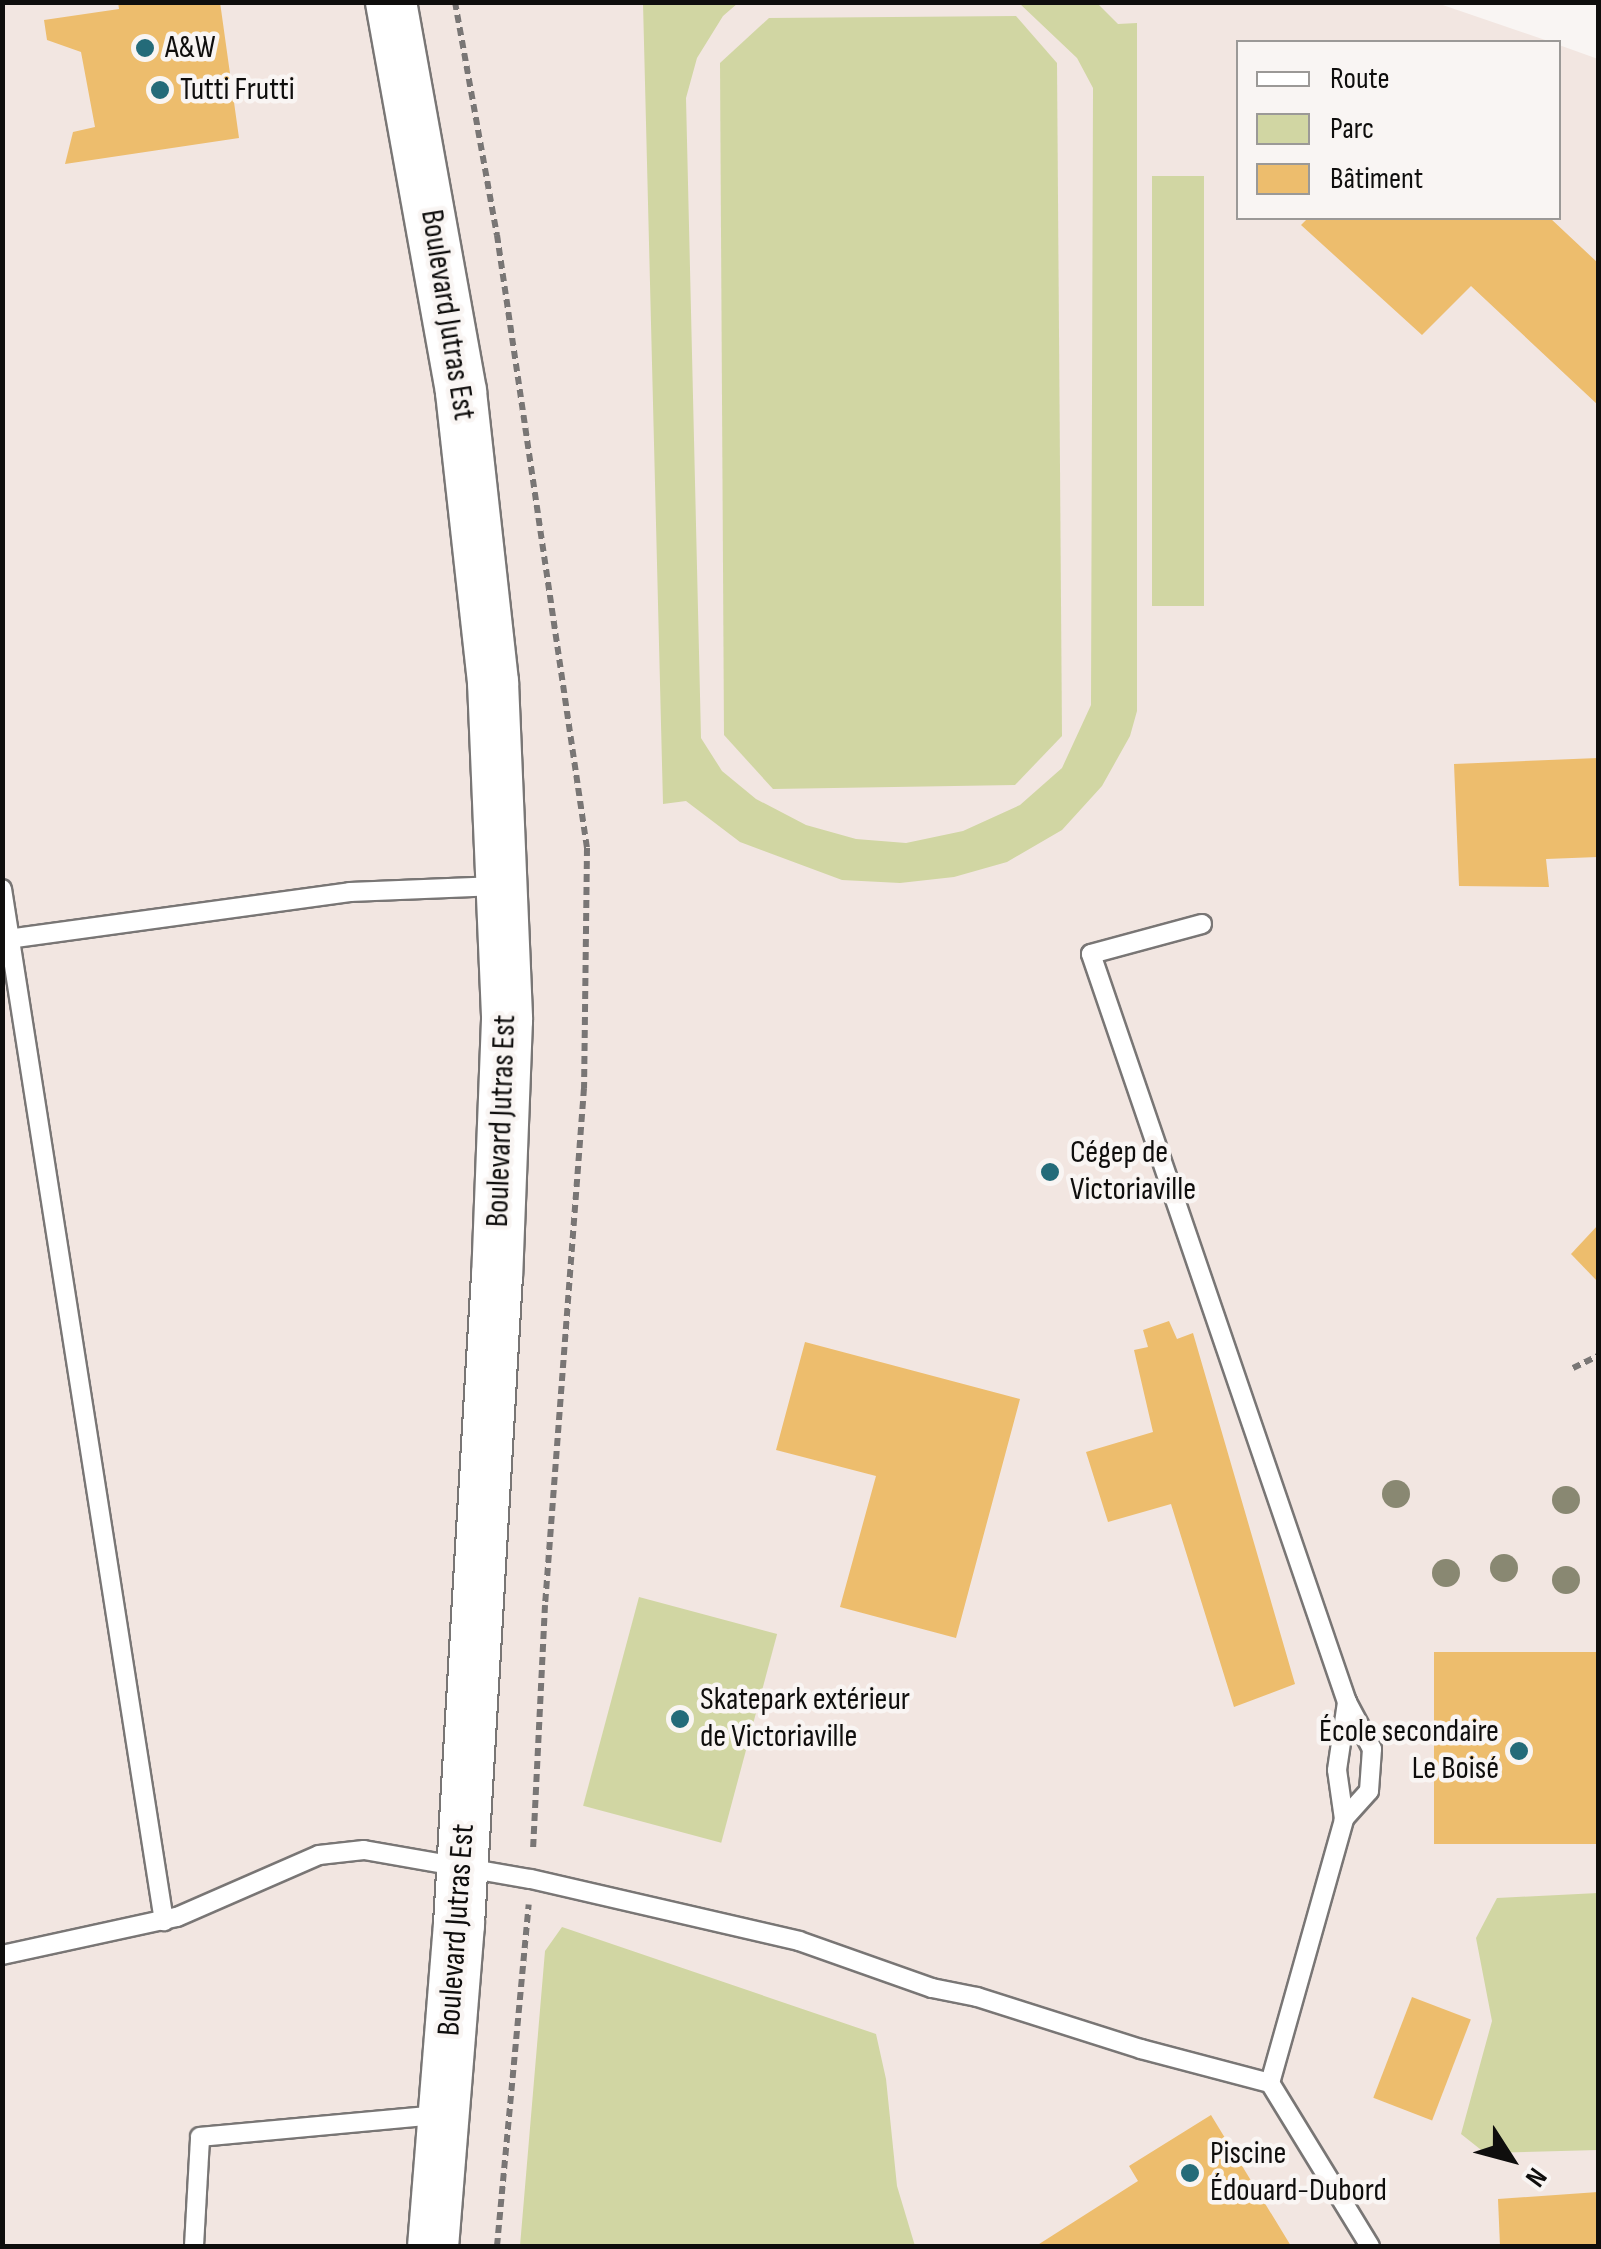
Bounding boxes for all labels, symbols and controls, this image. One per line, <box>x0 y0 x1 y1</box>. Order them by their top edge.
place label: A&W <box>165 29 216 67</box>
marker: A&W <box>134 37 156 59</box>
legend <box>1236 40 1561 220</box>
text: Route <box>1330 61 1389 97</box>
place label: Tutti Frutti <box>180 71 295 109</box>
marker: Tutti Frutti <box>149 79 171 101</box>
text: Parc <box>1330 111 1374 147</box>
text: Bâtiment <box>1330 161 1423 197</box>
street label: Boulevard Jutras Est <box>411 207 483 423</box>
street label: Boulevard Jutras Est <box>479 1014 525 1228</box>
place label: Cégep de Victoriaville <box>1070 1135 1196 1210</box>
marker: Cégep de Victoriaville <box>1039 1161 1061 1183</box>
place label: Skatepark extérieur de Victoriaville <box>700 1682 910 1757</box>
marker: Skatepark extérieur de Victoriaville <box>669 1708 691 1730</box>
place label: École secondaire Le Boisé <box>1319 1714 1499 1789</box>
marker: École secondaire Le Boisé <box>1508 1740 1530 1762</box>
street label: Boulevard Jutras Est <box>430 1823 484 2037</box>
north arrow <box>1461 2109 1561 2209</box>
place label: Piscine Édouard-Dubord <box>1210 2136 1387 2211</box>
text: N <box>1518 2161 1553 2193</box>
marker: Piscine Édouard-Dubord <box>1179 2162 1201 2184</box>

